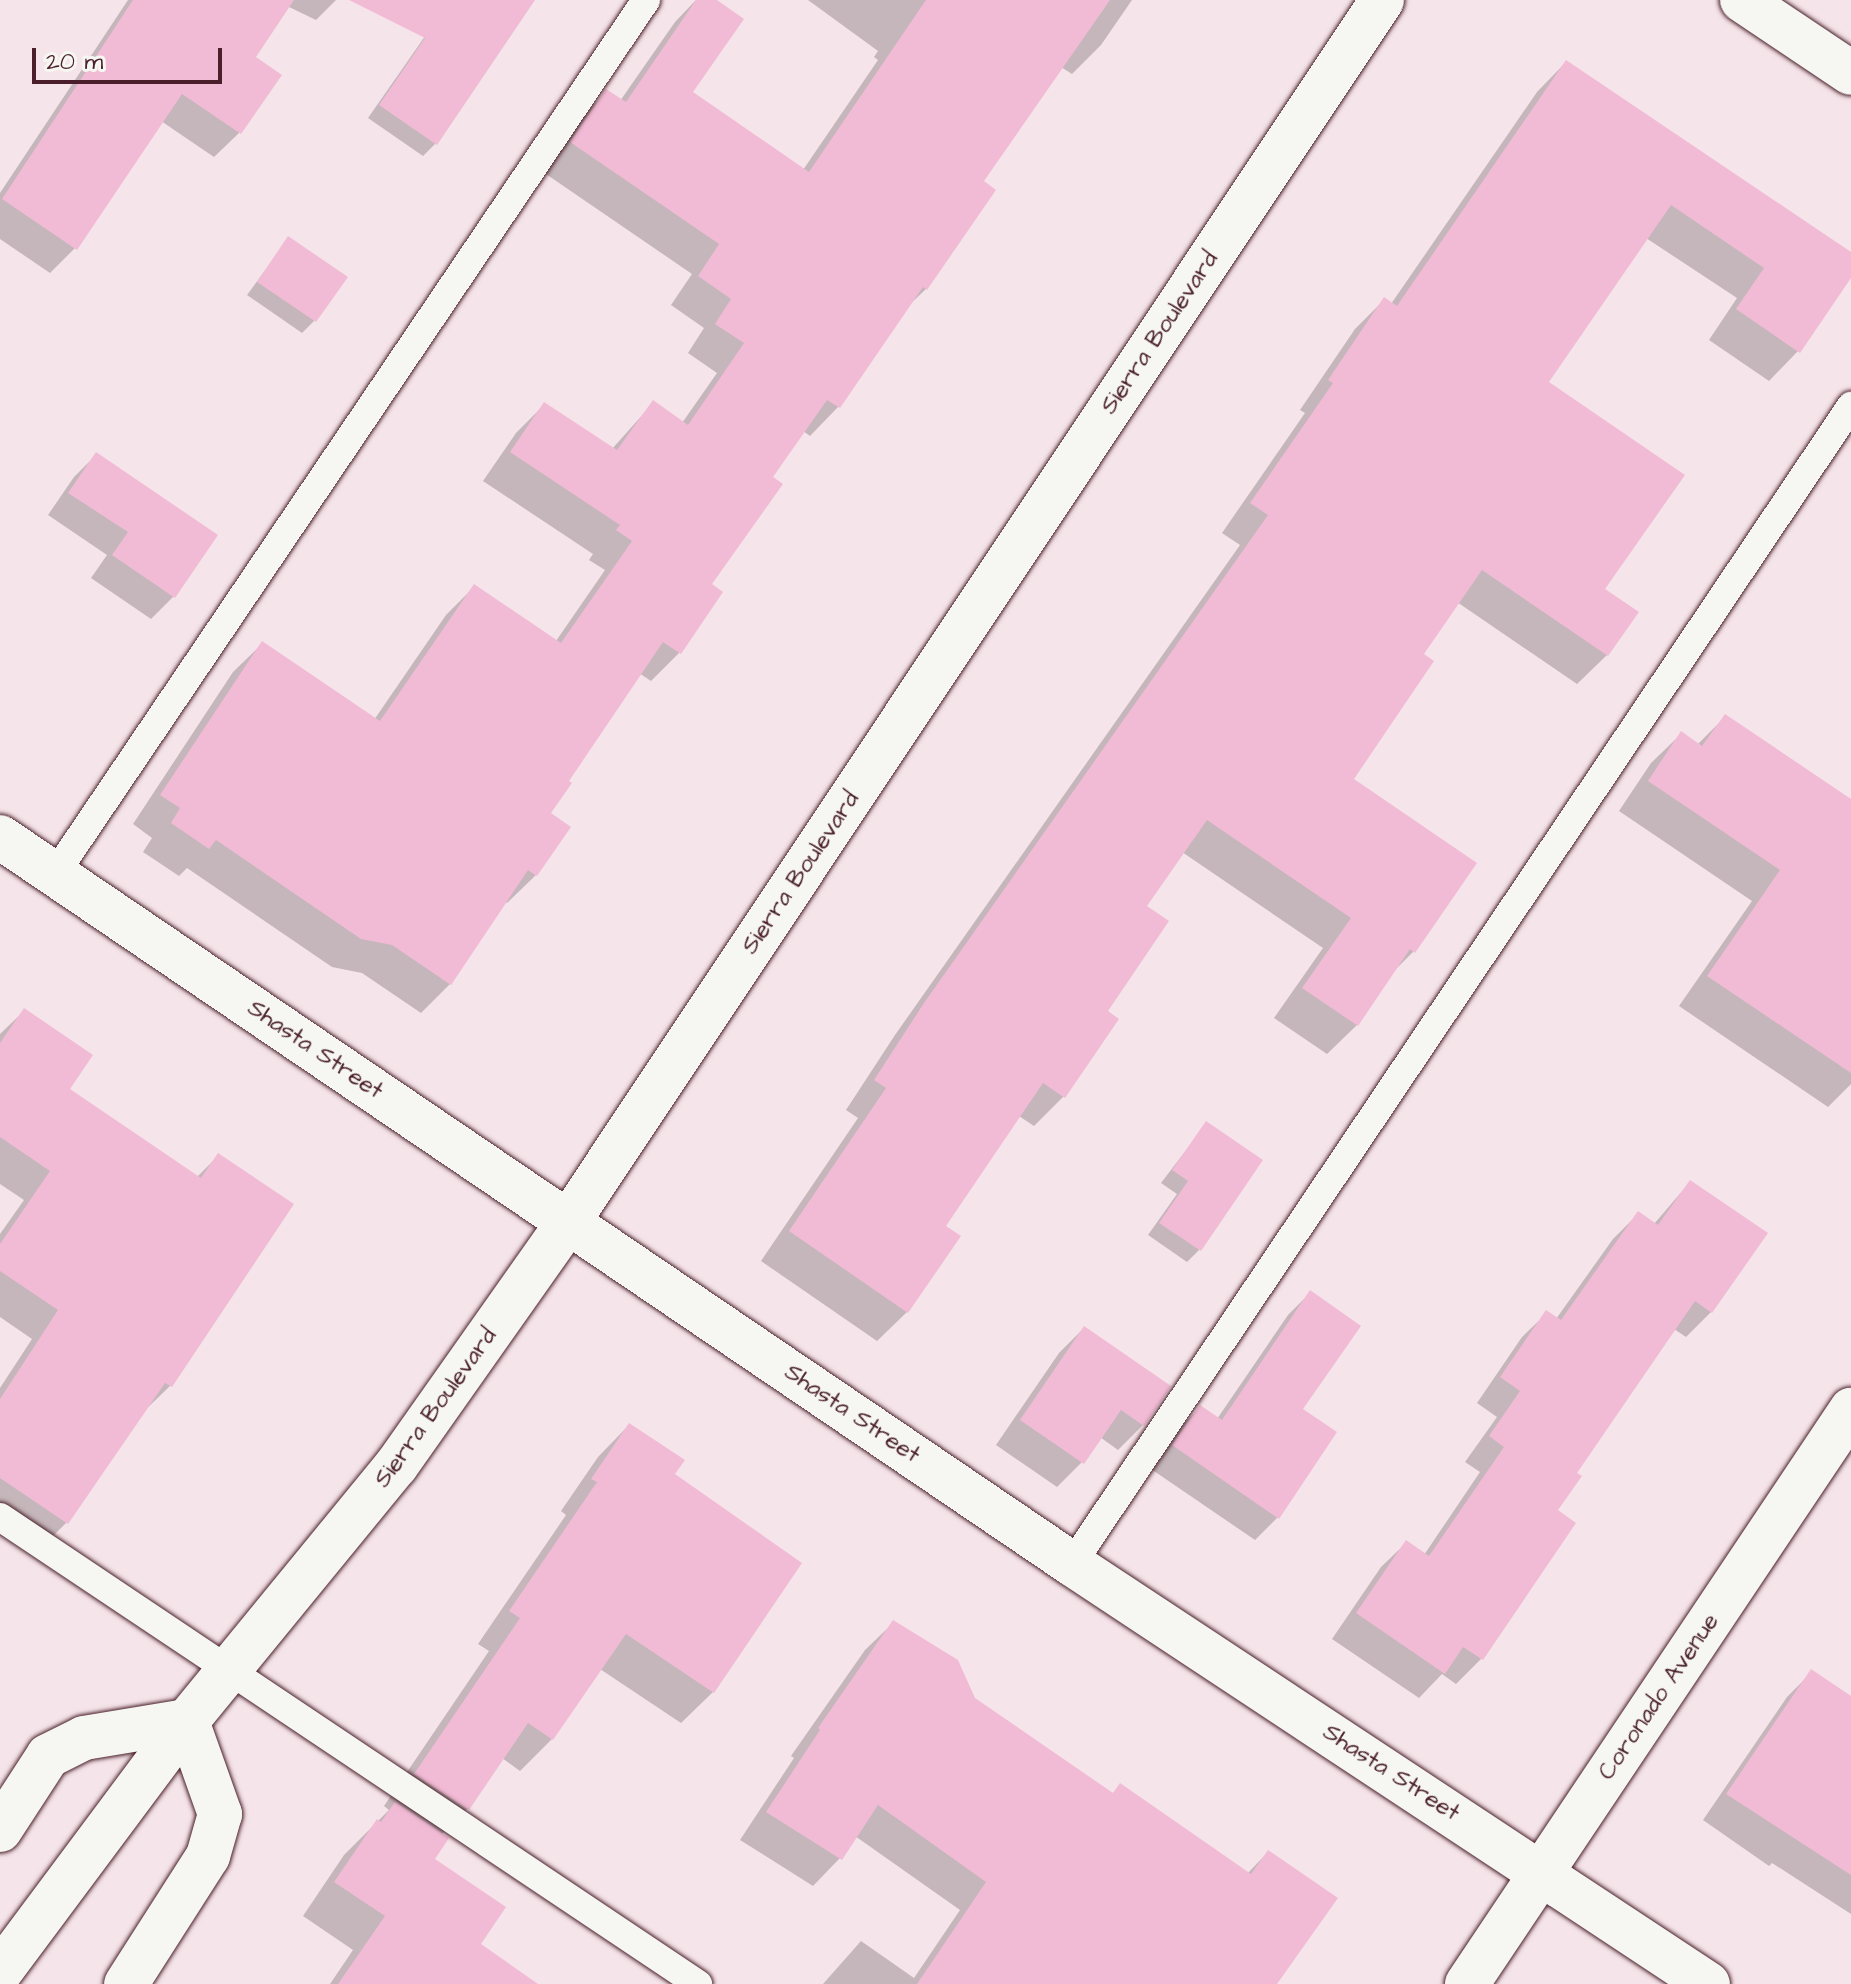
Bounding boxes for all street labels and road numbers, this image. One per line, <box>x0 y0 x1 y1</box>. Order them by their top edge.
street label: Sierra Boulevard <box>1095 246 1225 420</box>
street label: Sierra Boulevard <box>736 786 866 960</box>
street label: Shasta Street <box>242 994 388 1106</box>
street label: Sierra Boulevard <box>368 1323 504 1493</box>
street label: Shasta Street <box>779 1358 925 1470</box>
street label: Coronado Avenue <box>1593 1608 1725 1786</box>
street label: Shasta Street <box>1317 1718 1465 1828</box>

